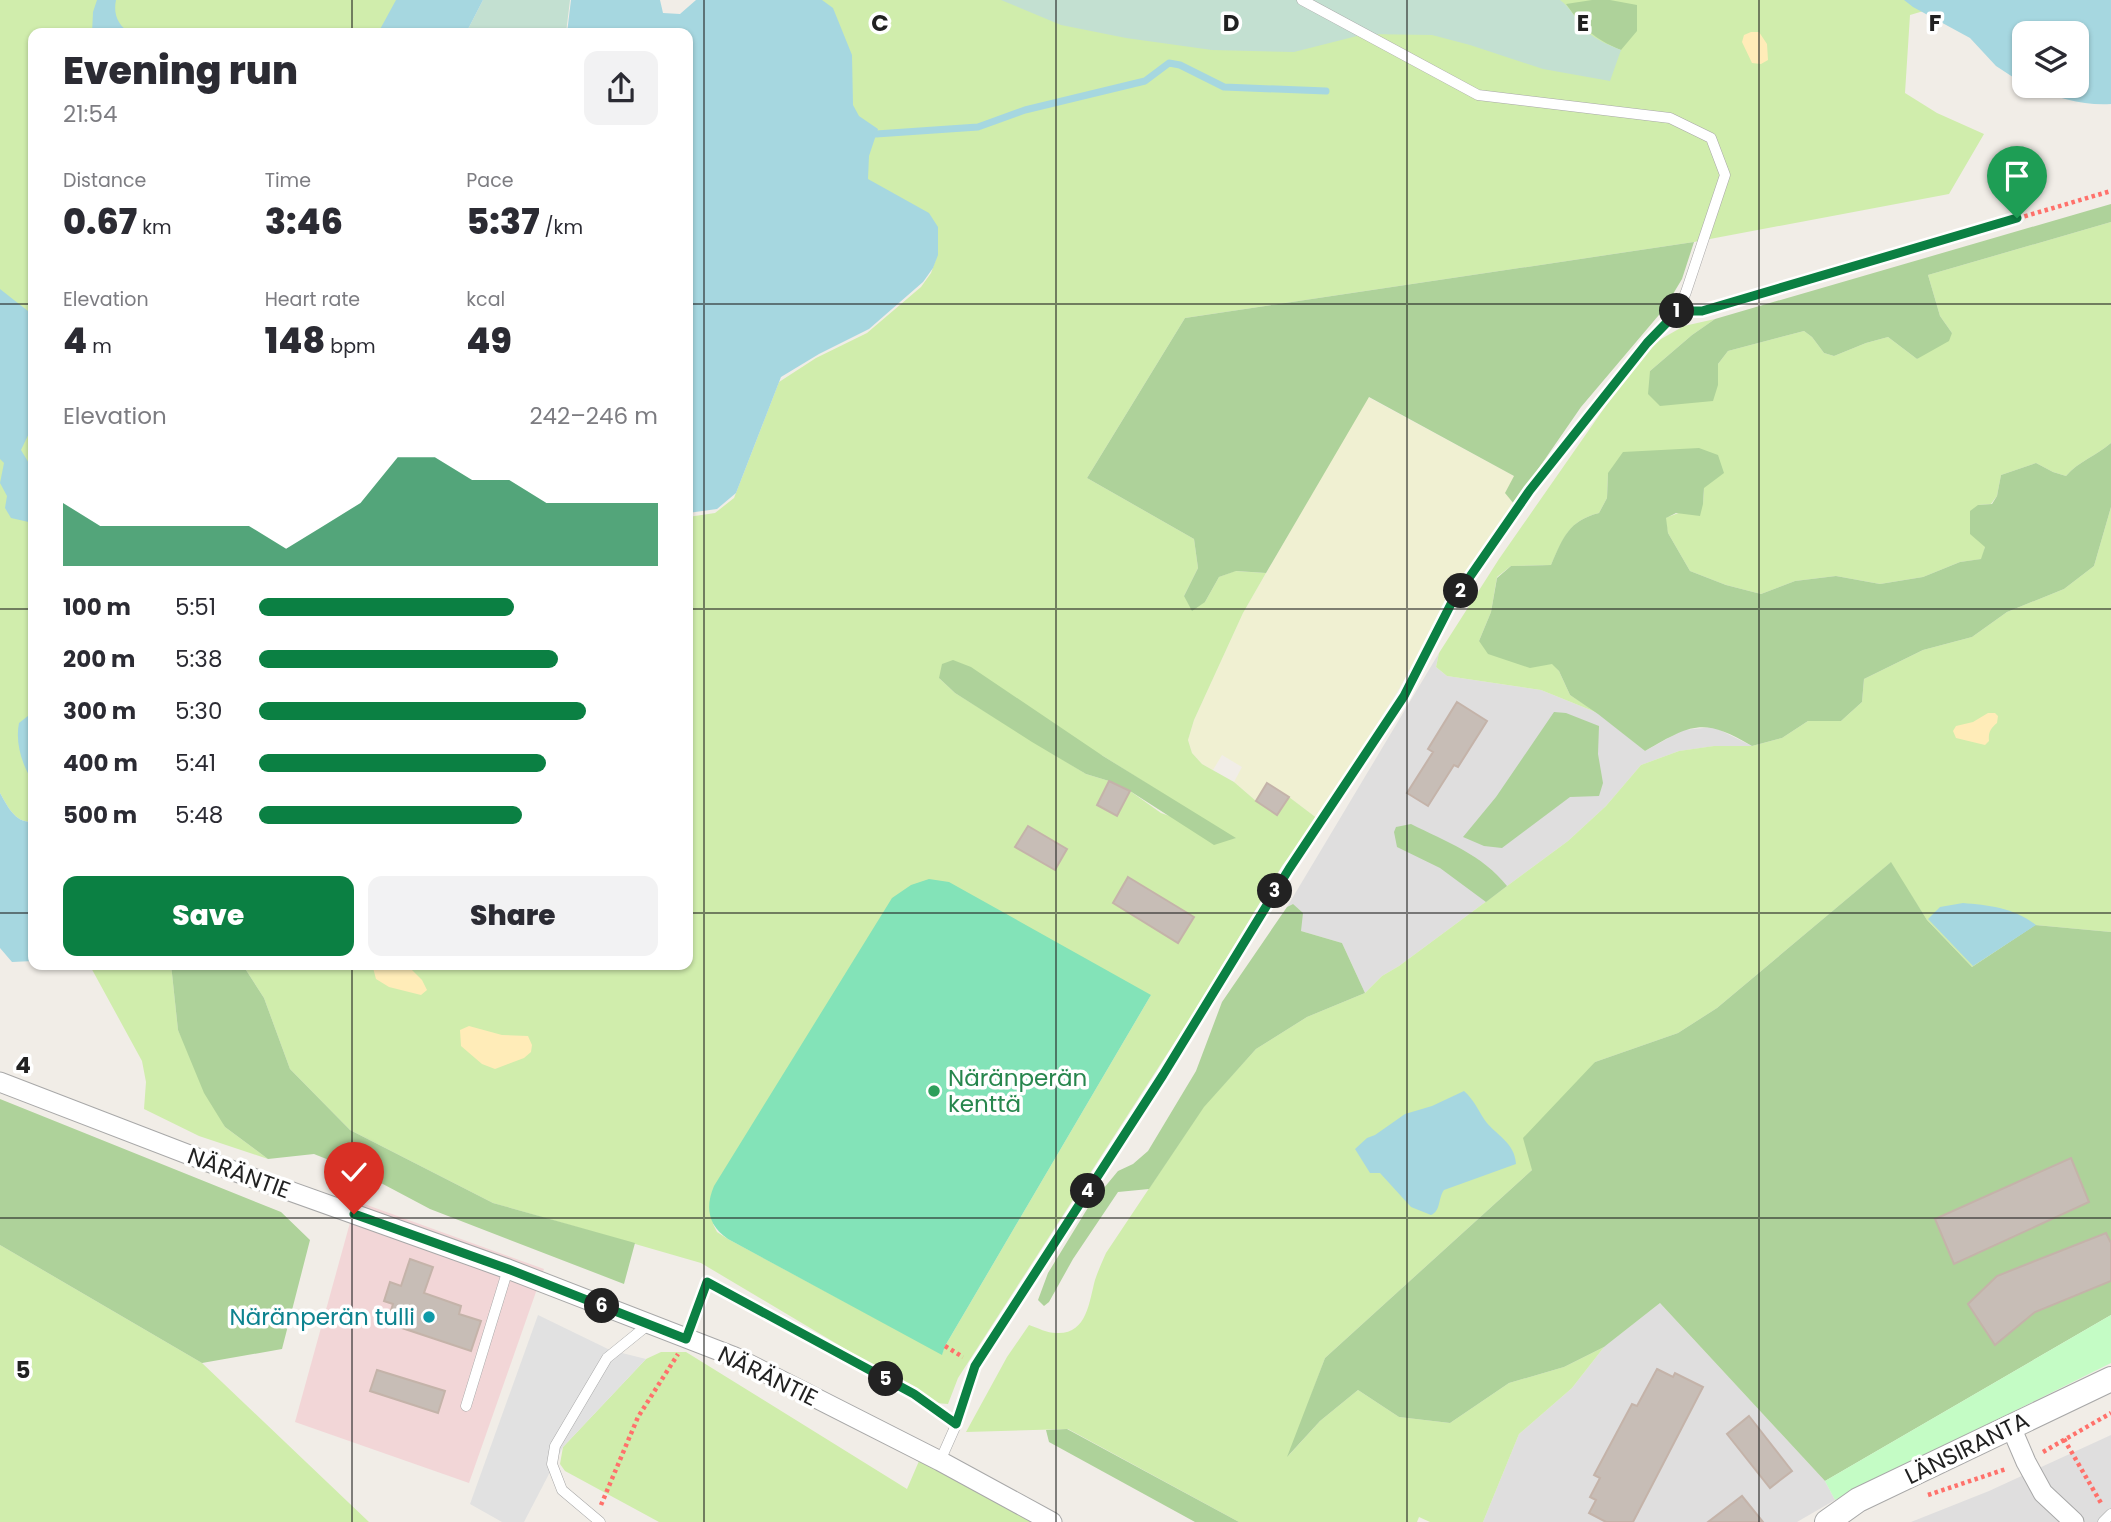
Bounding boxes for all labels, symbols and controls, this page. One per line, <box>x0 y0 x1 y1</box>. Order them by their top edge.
text: C <box>871 7 889 39</box>
text: D <box>1223 7 1239 39</box>
text: E <box>1577 7 1589 39</box>
text: F <box>1929 7 1941 39</box>
map controls <box>2012 21 2089 98</box>
button: layers <box>2012 21 2089 98</box>
text: Evening run <box>63 44 298 97</box>
button: share <box>584 51 658 125</box>
text: 21:54 <box>63 98 117 130</box>
pin <box>1987 146 2047 218</box>
icon: arrive <box>1998 157 2036 195</box>
text: Distance <box>63 167 146 194</box>
text: Time <box>265 167 311 194</box>
text: Pace <box>466 167 514 194</box>
text: 0.67 <box>63 197 137 246</box>
text: 3:46 <box>265 197 343 246</box>
text: 5:37 <box>466 197 539 246</box>
text: km <box>137 214 172 241</box>
text: /km <box>539 214 583 241</box>
text: Elevation <box>63 286 149 313</box>
text: Heart rate <box>265 286 360 313</box>
text: kcal <box>466 286 505 313</box>
pin: 1 <box>1660 294 1694 328</box>
text: 1 <box>1673 297 1680 324</box>
text: 4 <box>63 316 87 365</box>
text: 148 <box>265 316 325 365</box>
text: 49 <box>466 316 512 365</box>
text: m <box>87 333 112 360</box>
text: bpm <box>325 333 376 360</box>
text: Elevation <box>63 400 167 432</box>
text: 242–246 m <box>529 400 658 432</box>
pin: 2 <box>1444 574 1478 608</box>
text: 2 <box>1455 577 1466 604</box>
text: 100 m <box>63 591 131 623</box>
text: 5:51 <box>175 591 216 623</box>
text: 200 m <box>63 643 135 675</box>
text: 5:38 <box>175 643 222 675</box>
text: 300 m <box>63 695 136 727</box>
text: 5:30 <box>175 695 222 727</box>
text: 400 m <box>63 747 138 779</box>
text: 5:41 <box>175 747 216 779</box>
text: 500 m <box>63 799 137 831</box>
text: 5:48 <box>175 799 223 831</box>
pin: 3 <box>1258 874 1292 908</box>
button: Save <box>63 876 354 956</box>
button: Share <box>368 876 658 956</box>
text: 3 <box>1269 877 1280 904</box>
text: 4 <box>15 1049 31 1081</box>
place label: Näränperän kenttä <box>948 1062 1087 1120</box>
marker: Näränperän kenttä <box>926 1083 942 1099</box>
street label: NÄRÄNTIE <box>183 1140 295 1206</box>
pin <box>324 1142 384 1214</box>
icon: check <box>335 1153 373 1191</box>
pin: 4 <box>1070 1174 1106 1208</box>
text: 4 <box>1081 1177 1094 1204</box>
pin: 6 <box>584 1288 620 1324</box>
text: 6 <box>595 1292 608 1319</box>
place label: Näränperän tulli <box>230 1301 415 1333</box>
marker: Näränperän tulli <box>421 1309 437 1325</box>
street label: NÄRÄNTIE <box>713 1338 823 1414</box>
text: 5 <box>16 1354 30 1386</box>
pin: 5 <box>868 1362 903 1396</box>
text: 5 <box>879 1365 892 1392</box>
street label: LÄNSIRANTA <box>1900 1404 2034 1492</box>

